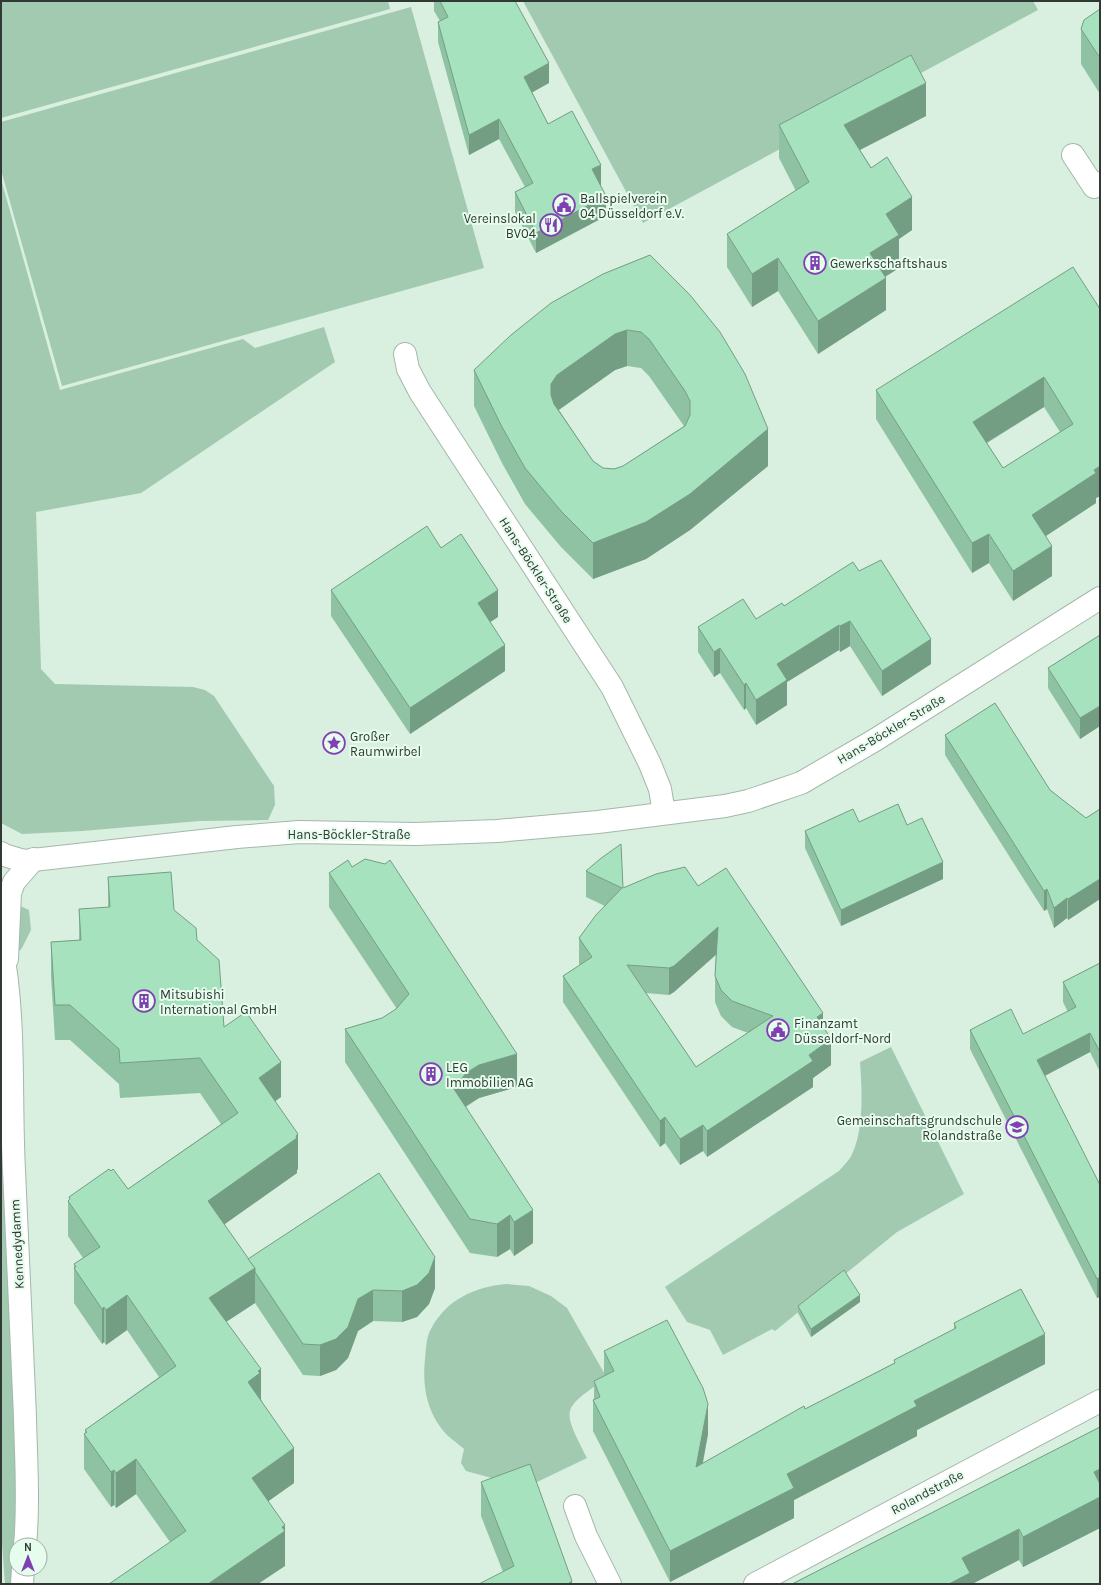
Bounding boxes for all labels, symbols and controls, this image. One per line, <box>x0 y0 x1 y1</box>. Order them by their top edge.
place label: Ballspielverein 04 Düsseldorf e.V. <box>580 191 684 221</box>
public building icon: Ballspielverein 04 Düsseldorf e.V. <box>551 192 577 218</box>
place label: Vereinslokal BV04 <box>464 211 536 241</box>
restaurant icon: Vereinslokal BV04 <box>538 212 564 238</box>
building icon: Gewerkschaftshaus <box>802 250 828 276</box>
place label: Gewerkschaftshaus <box>830 256 948 271</box>
street label: Hans-Böckler-Straße <box>496 514 576 626</box>
street label: Hans-Böckler-Straße <box>834 691 948 767</box>
place label: Großer Raumwirbel <box>350 729 421 759</box>
place icon: Großer Raumwirbel <box>321 730 347 756</box>
street label: Hans-Böckler-Straße <box>287 827 411 842</box>
place label: Mitsubishi International GmbH <box>160 987 277 1017</box>
building icon: Mitsubishi International GmbH <box>131 988 157 1014</box>
place label: Finanzamt Düsseldorf-Nord <box>794 1016 891 1046</box>
public building icon: Finanzamt Düsseldorf-Nord <box>765 1017 791 1043</box>
place label: LEG Immobilien AG <box>446 1060 534 1090</box>
building icon: LEG Immobilien AG <box>418 1061 444 1087</box>
place label: Gemeinschaftsgrundschule Rolandstraße <box>837 1113 1002 1143</box>
school or university icon: Gemeinschaftsgrundschule Rolandstraße <box>1004 1114 1030 1140</box>
street label: Kennedydamm <box>7 1199 27 1289</box>
street label: Rolandstraße <box>888 1467 966 1517</box>
north arrow <box>8 1537 48 1577</box>
text: N <box>24 1541 32 1554</box>

